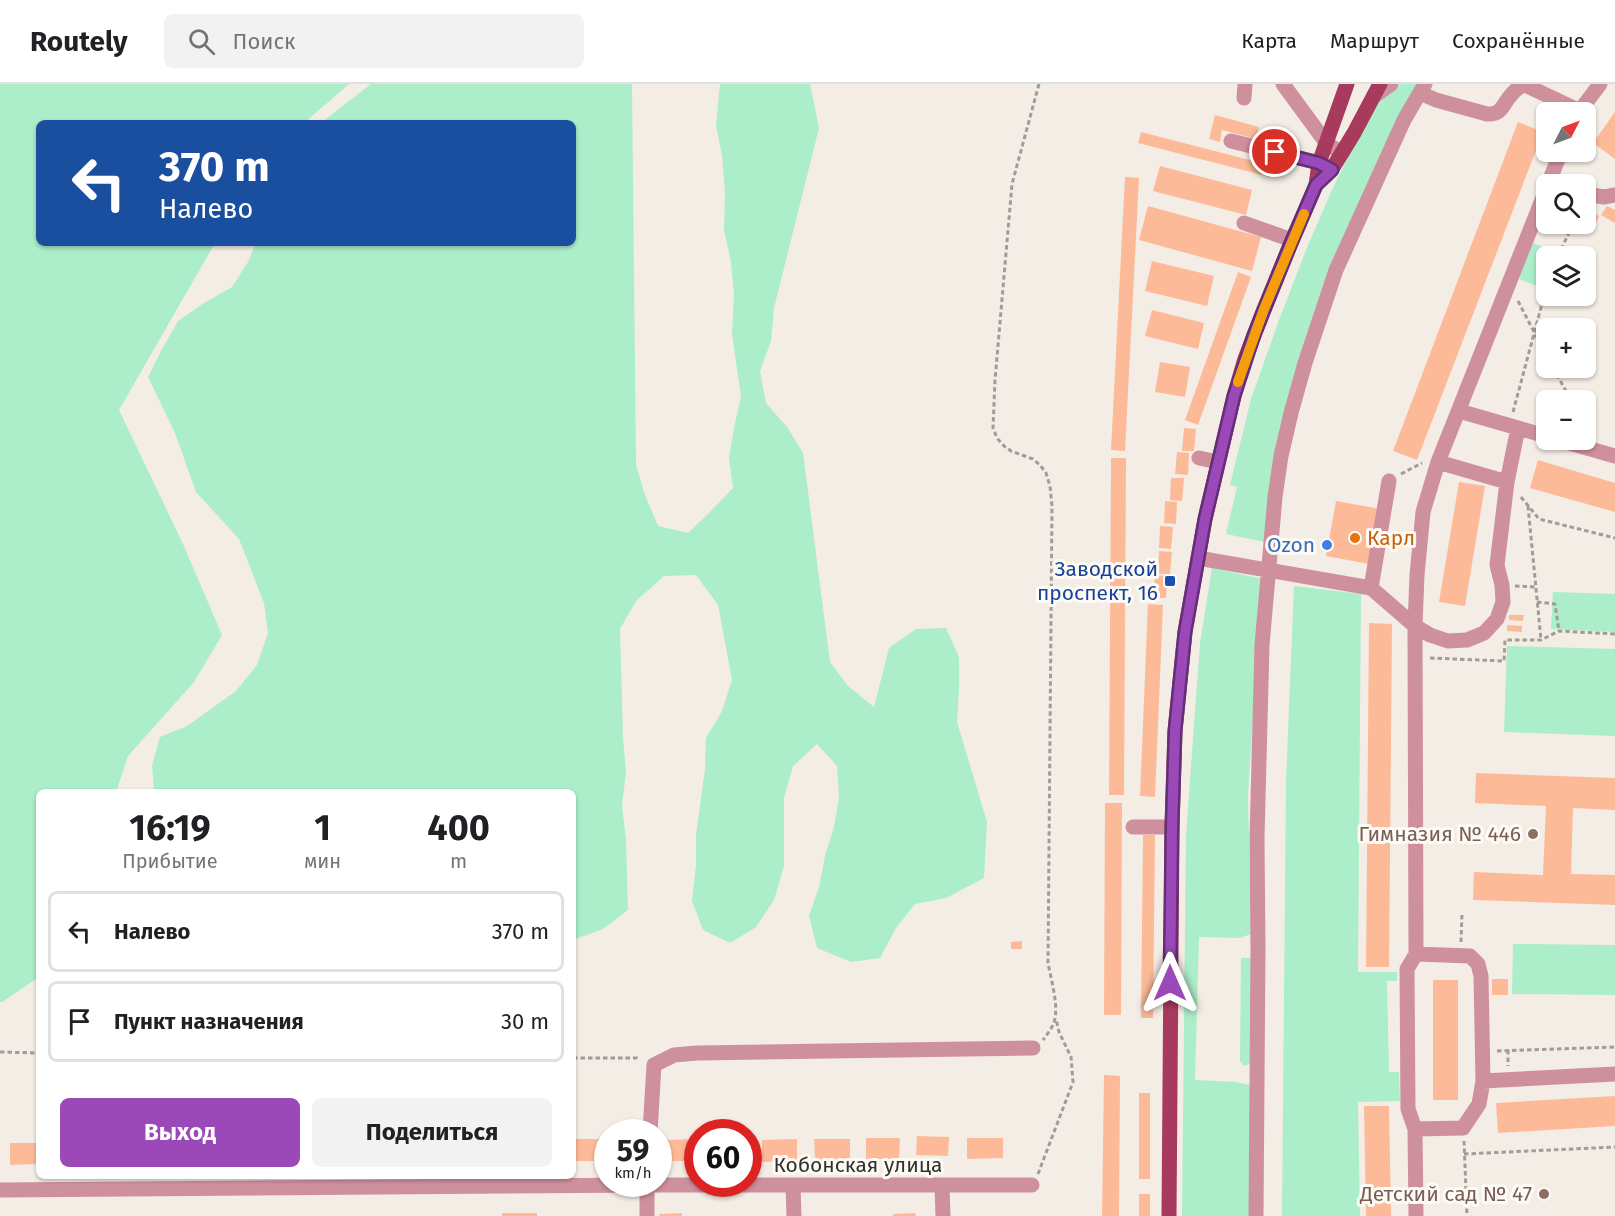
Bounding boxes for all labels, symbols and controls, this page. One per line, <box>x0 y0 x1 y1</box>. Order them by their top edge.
search box <box>164 14 584 68</box>
text: Routely <box>30 25 128 58</box>
icon: search <box>185 25 218 58</box>
text: Поиск <box>233 28 295 55</box>
text: Карта <box>1241 28 1297 54</box>
text: Маршрут <box>1330 28 1419 54</box>
text: Сохранённые <box>1452 28 1585 54</box>
north arrow <box>1536 102 1596 162</box>
map controls <box>1536 102 1596 450</box>
pin <box>1249 126 1300 177</box>
icon: arrive <box>1258 135 1291 168</box>
text: 370 m <box>159 142 270 192</box>
icon: left <box>60 144 138 222</box>
button: search <box>1536 174 1596 234</box>
text: Налево <box>159 193 253 225</box>
button: layers <box>1536 246 1596 306</box>
button: + <box>1536 318 1596 378</box>
button: − <box>1536 390 1596 450</box>
place label: Карл <box>1367 525 1415 551</box>
marker: Карл <box>1348 531 1362 545</box>
place label: Ozon <box>1267 532 1315 558</box>
marker: Ozon <box>1320 538 1334 552</box>
place label: Заводской проспект, 16 <box>1037 556 1158 606</box>
marker: Заводской проспект, 16 <box>1163 574 1177 588</box>
text: 16:19 <box>129 806 211 850</box>
text: 1 <box>314 806 331 850</box>
text: 400 <box>427 806 490 850</box>
place label: Гимназия № 446 <box>1359 821 1521 847</box>
marker: Гимназия № 446 <box>1526 827 1540 841</box>
text: Прибытие <box>122 849 218 873</box>
text: мин <box>304 849 341 873</box>
text: m <box>450 849 467 873</box>
icon: left <box>63 915 96 948</box>
text: Налево <box>114 918 190 945</box>
text: 370 m <box>492 918 549 945</box>
position arrow <box>1138 951 1202 1015</box>
icon: arrive <box>63 1005 96 1038</box>
text: Пункт назначения <box>114 1008 304 1035</box>
text: 30 m <box>501 1008 549 1035</box>
button: Выход <box>60 1098 300 1167</box>
button: Поделиться <box>312 1098 552 1167</box>
speed limit sign: 60 <box>684 1119 762 1197</box>
text: 59 <box>617 1133 649 1169</box>
street label: Кобонская улица <box>774 1152 942 1178</box>
text: km/h <box>614 1164 652 1182</box>
place label: Детский сад № 47 <box>1359 1181 1532 1207</box>
marker: Детский сад № 47 <box>1537 1187 1551 1201</box>

